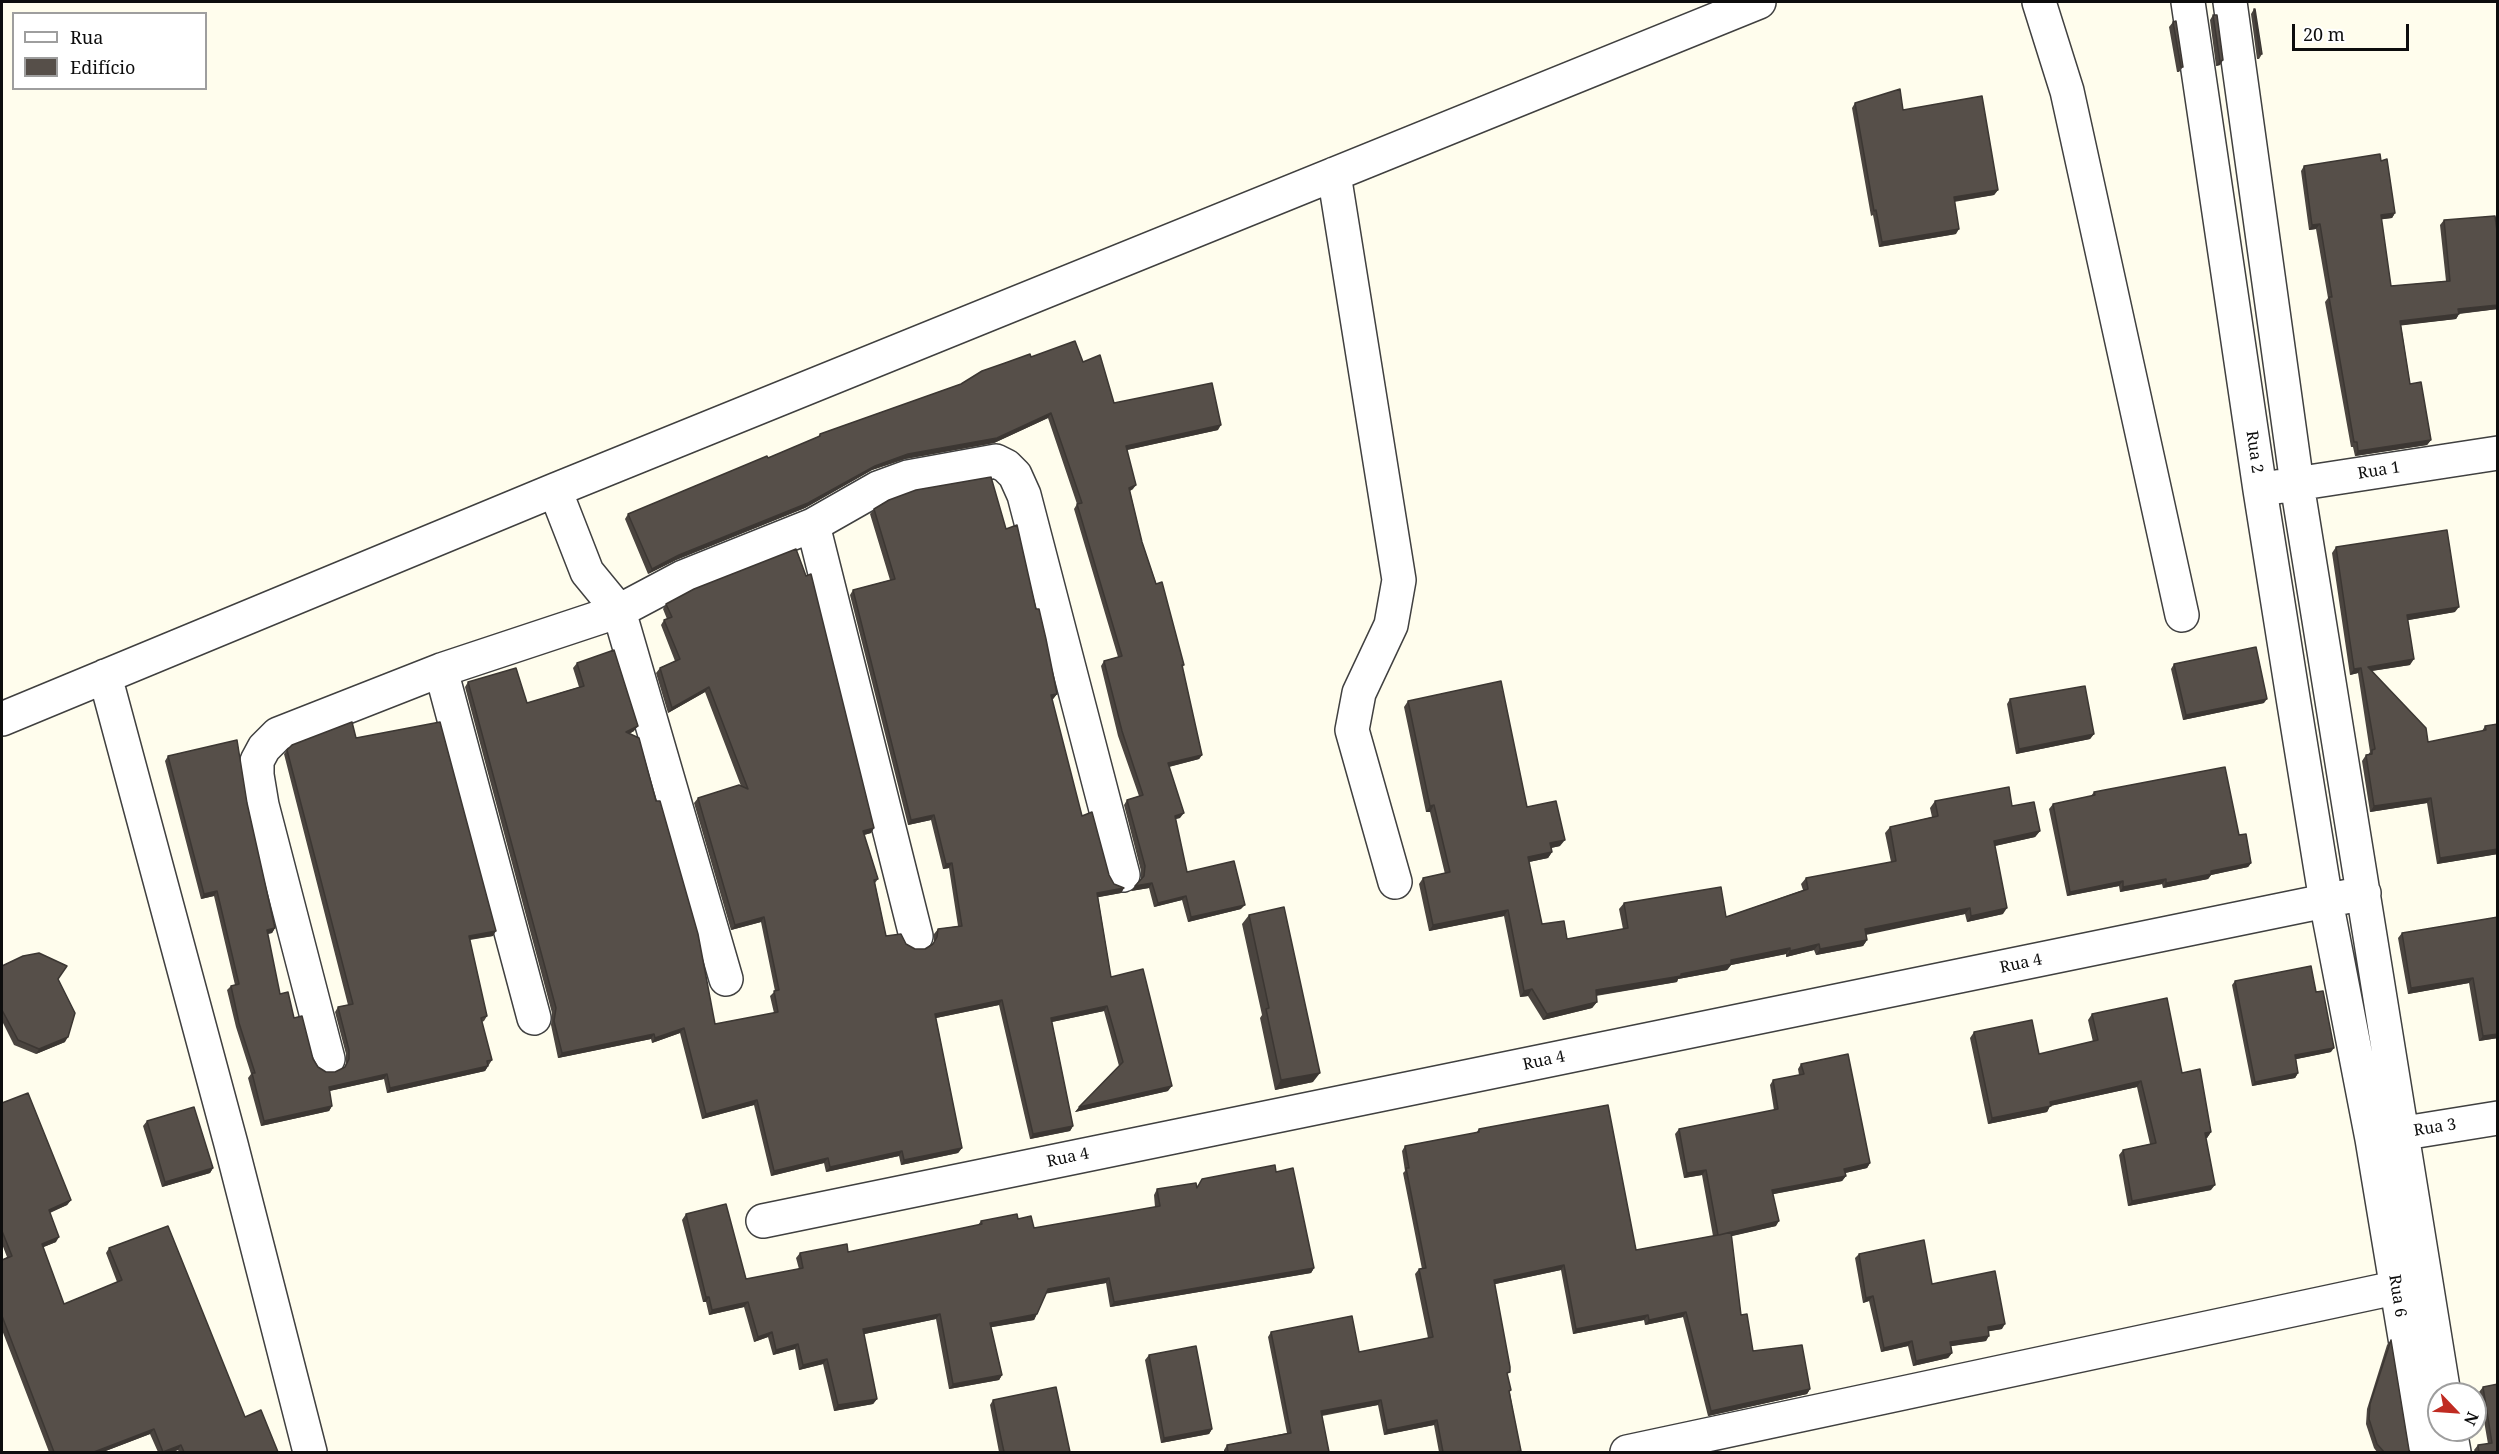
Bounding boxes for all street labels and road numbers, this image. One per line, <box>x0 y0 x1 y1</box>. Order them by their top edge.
street label: Rua 2 <box>2242 429 2266 475</box>
street label: Rua 1 <box>2356 458 2402 484</box>
street label: Rua 4 <box>1998 950 2044 978</box>
street label: Rua 4 <box>1521 1047 1567 1075</box>
street label: Rua 3 <box>2412 1115 2458 1141</box>
street label: Rua 4 <box>1045 1144 1091 1172</box>
street label: Rua 6 <box>2384 1273 2410 1319</box>

